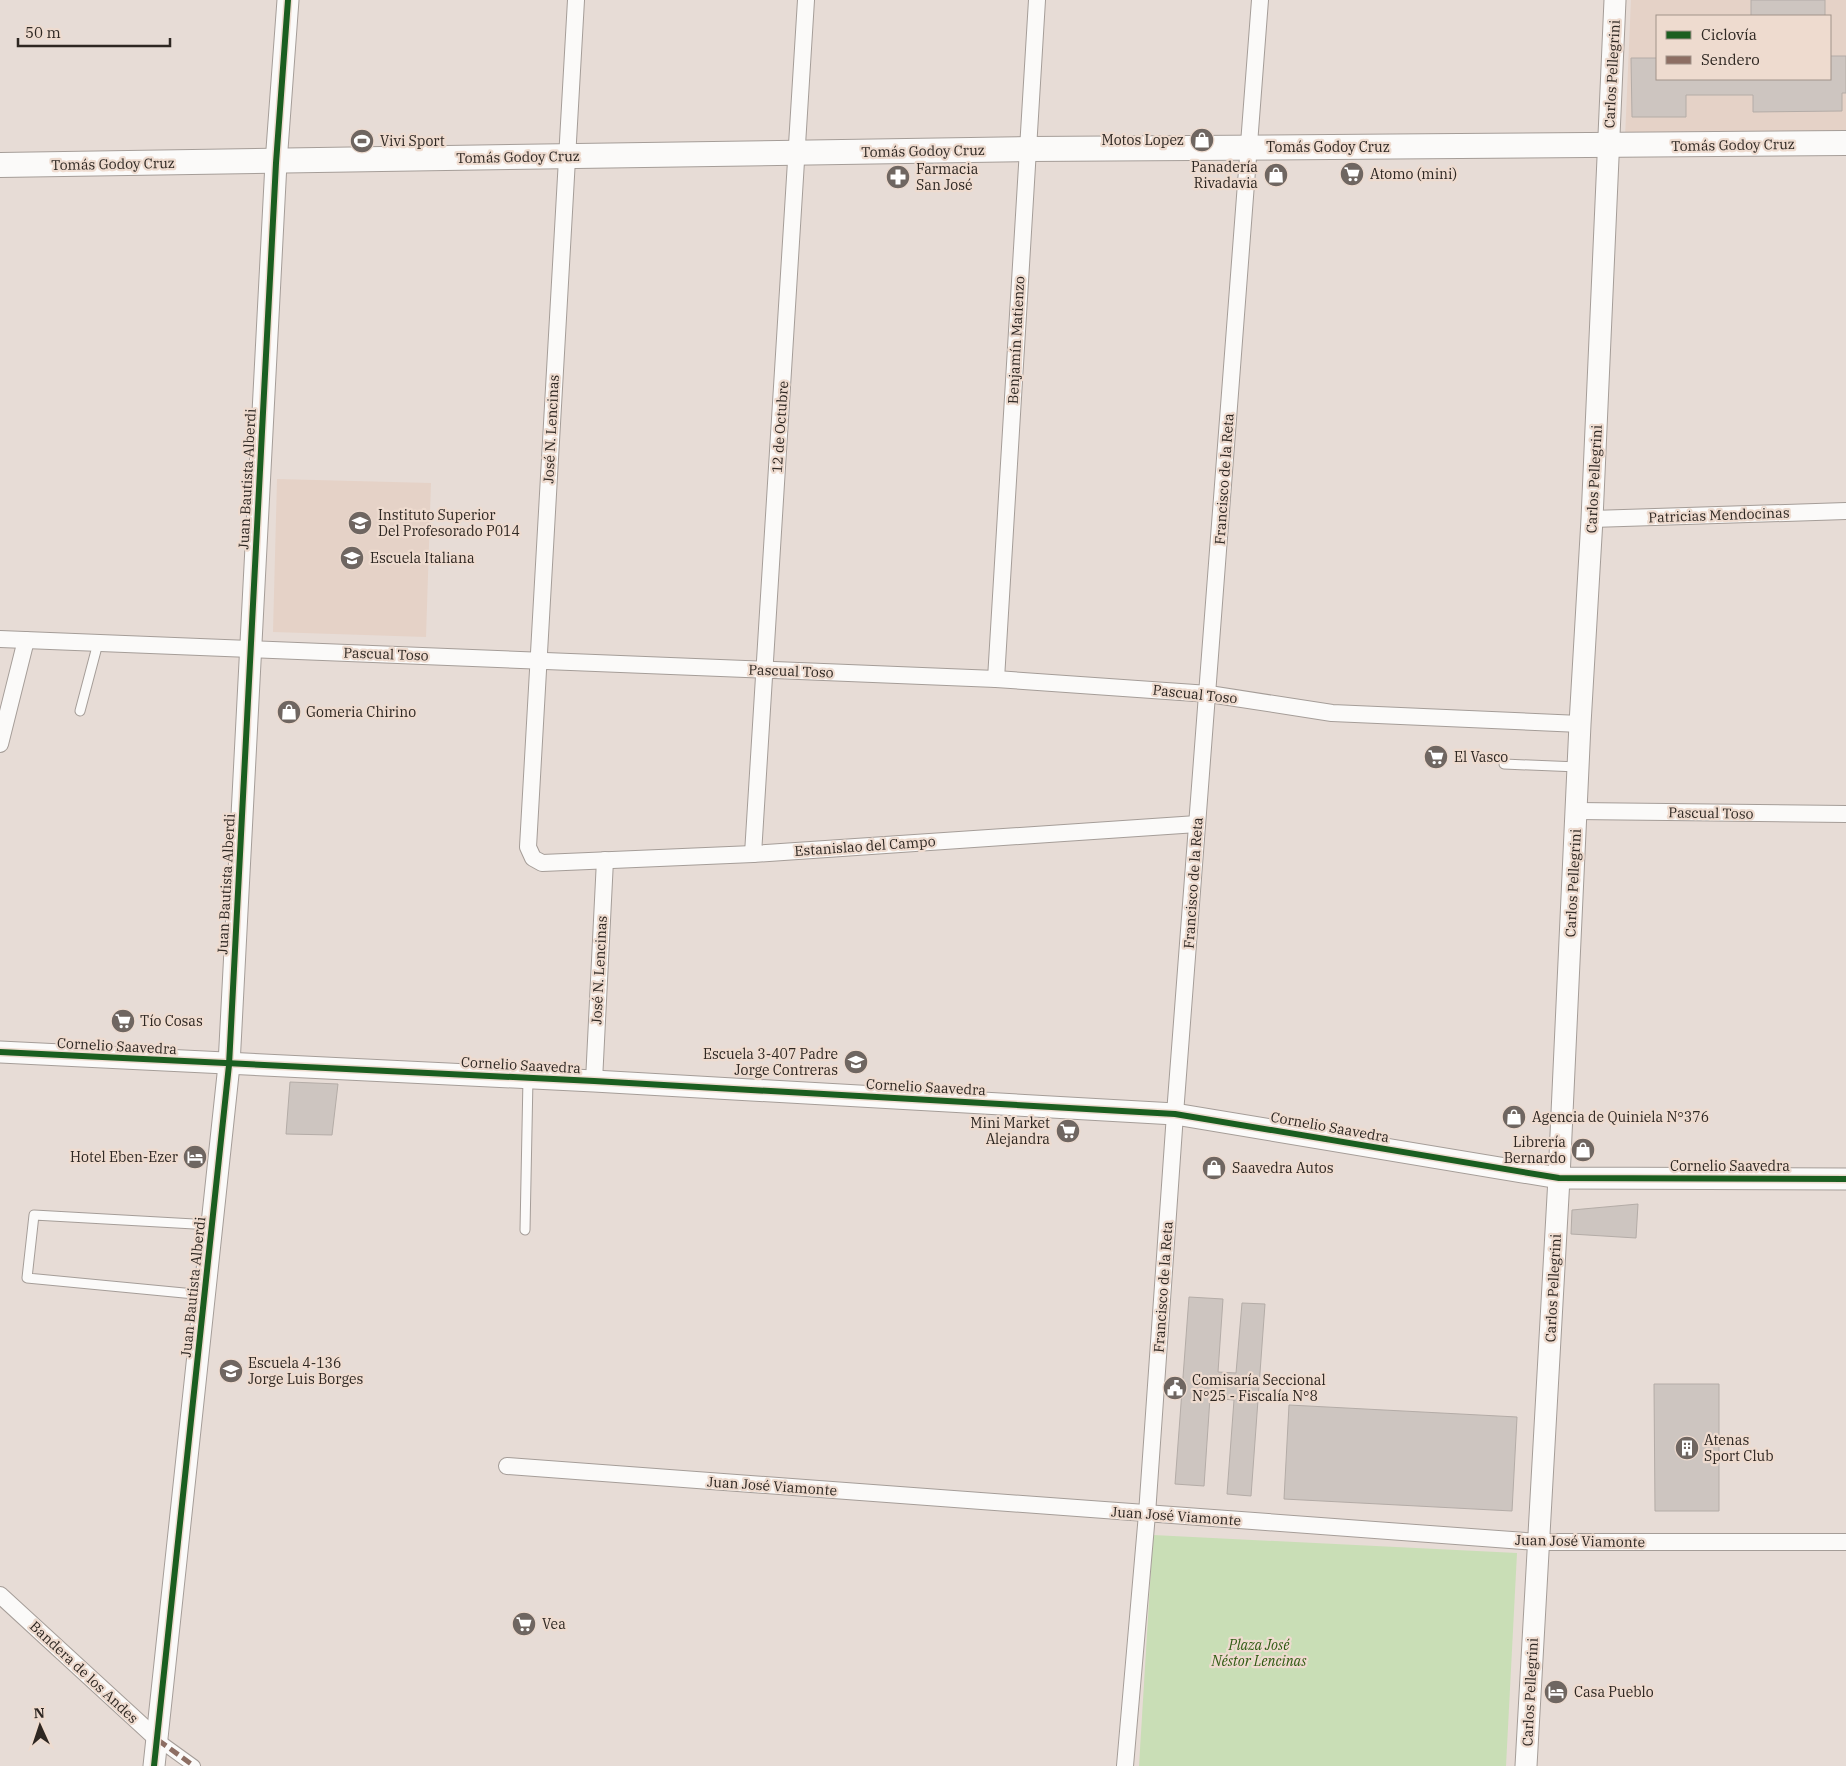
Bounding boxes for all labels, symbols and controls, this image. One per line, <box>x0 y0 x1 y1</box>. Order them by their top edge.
scale bar <box>18 15 170 47</box>
legend <box>1656 15 1831 80</box>
street label: Carlos Pellegrini <box>1600 19 1624 129</box>
text: 50 m <box>25 23 61 42</box>
text: Ciclovía <box>1701 25 1757 44</box>
text: Sendero <box>1701 50 1760 69</box>
shop icon: Motos Lopez <box>1189 127 1215 153</box>
sports icon: Vivi Sport <box>349 128 375 154</box>
place label: Motos Lopez <box>1101 131 1184 149</box>
place label: Vivi Sport <box>380 132 445 150</box>
street label: Tomás Godoy Cruz <box>1671 135 1795 155</box>
street label: Tomás Godoy Cruz <box>1266 138 1390 156</box>
street label: Tomás Godoy Cruz <box>861 141 985 161</box>
street label: Tomás Godoy Cruz <box>456 147 580 167</box>
street label: Tomás Godoy Cruz <box>51 154 175 174</box>
place label: Panadería Rivadavia <box>1191 158 1258 192</box>
place label: Farmacia San José <box>916 160 979 194</box>
supermarket icon: Atomo (mini) <box>1339 161 1365 187</box>
shop icon: Panadería Rivadavia <box>1263 162 1289 188</box>
pharmacy icon: Farmacia San José <box>885 164 911 190</box>
place label: Atomo (mini) <box>1370 165 1457 183</box>
street label: Benjamín Matienzo <box>1004 275 1028 404</box>
street label: José N. Lencinas <box>539 374 563 484</box>
street label: 12 de Octubre <box>768 380 792 474</box>
street label: Juan Bautista Alberdi <box>234 408 260 550</box>
street label: Francisco de la Reta <box>1210 412 1238 545</box>
street label: Carlos Pellegrini <box>1582 424 1606 534</box>
street label: Patricias Mendocinas <box>1648 504 1790 526</box>
place label: Instituto Superior Del Profesorado P014 <box>378 506 520 540</box>
school or university icon: Instituto Superior Del Profesorado P014 <box>347 510 373 536</box>
school or university icon: Escuela Italiana <box>339 545 365 571</box>
place label: Escuela Italiana <box>370 549 475 567</box>
street label: Pascual Toso <box>343 644 429 664</box>
street label: Pascual Toso <box>748 661 834 681</box>
street label: Pascual Toso <box>1152 681 1238 707</box>
shop icon: Gomeria Chirino <box>276 699 302 725</box>
place label: Gomeria Chirino <box>306 703 416 721</box>
supermarket icon: El Vasco <box>1423 744 1449 770</box>
place label: El Vasco <box>1454 748 1508 766</box>
street label: Pascual Toso <box>1668 803 1754 823</box>
street label: Juan Bautista Alberdi <box>213 813 239 955</box>
street label: Francisco de la Reta <box>1179 816 1207 949</box>
street label: Carlos Pellegrini <box>1561 828 1585 938</box>
street label: Estanislao del Campo <box>794 832 936 860</box>
street label: José N. Lencinas <box>587 915 611 1025</box>
supermarket icon: Tío Cosas <box>110 1008 136 1034</box>
place label: Tío Cosas <box>140 1012 203 1030</box>
street label: Cornelio Saavedra <box>57 1034 178 1058</box>
place label: Escuela 3-407 Padre Jorge Contreras <box>703 1045 838 1079</box>
school or university icon: Escuela 3-407 Padre Jorge Contreras <box>843 1049 869 1075</box>
street label: Cornelio Saavedra <box>461 1053 582 1077</box>
street label: Cornelio Saavedra <box>866 1075 987 1099</box>
shop icon: Agencia de Quiniela N°376 <box>1501 1104 1527 1130</box>
street label: Cornelio Saavedra <box>1269 1108 1391 1146</box>
place label: Agencia de Quiniela N°376 <box>1532 1108 1709 1126</box>
place label: Mini Market Alejandra <box>970 1114 1050 1148</box>
supermarket icon: Mini Market Alejandra <box>1055 1118 1081 1144</box>
place label: Librería Bernardo <box>1504 1133 1566 1167</box>
shop icon: Librería Bernardo <box>1570 1137 1596 1163</box>
hotel icon: Hotel Eben-Ezer <box>182 1144 208 1170</box>
place label: Hotel Eben-Ezer <box>70 1148 179 1166</box>
shop icon: Saavedra Autos <box>1201 1155 1227 1181</box>
street label: Cornelio Saavedra <box>1670 1157 1790 1175</box>
place label: Saavedra Autos <box>1232 1159 1334 1177</box>
street label: Juan Bautista Alberdi <box>177 1216 209 1358</box>
street label: Francisco de la Reta <box>1149 1220 1177 1353</box>
street label: Carlos Pellegrini <box>1541 1233 1565 1343</box>
place label: Escuela 4-136 Jorge Luis Borges <box>248 1354 363 1388</box>
school or university icon: Escuela 4-136 Jorge Luis Borges <box>218 1358 244 1384</box>
place label: Comisaría Seccional N°25 - Fiscalía N°8 <box>1192 1371 1326 1405</box>
public building icon: Comisaría Seccional N°25 - Fiscalía N°8 <box>1162 1375 1188 1401</box>
place label: Atenas Sport Club <box>1704 1431 1774 1465</box>
building icon: Atenas Sport Club <box>1674 1435 1700 1461</box>
street label: Juan José Viamonte <box>706 1472 838 1500</box>
street label: Juan José Viamonte <box>1110 1502 1242 1530</box>
street label: Juan José Viamonte <box>1515 1531 1645 1551</box>
supermarket icon: Vea <box>511 1611 537 1637</box>
place label: Vea <box>542 1615 566 1633</box>
street label: Bandera de los Andes <box>26 1617 142 1727</box>
park label: Plaza José Néstor Lencinas <box>1211 1636 1307 1670</box>
street label: Carlos Pellegrini <box>1518 1637 1542 1747</box>
hotel icon: Casa Pueblo <box>1543 1679 1569 1705</box>
place label: Casa Pueblo <box>1574 1683 1654 1701</box>
north arrow <box>15 1701 65 1751</box>
text: N <box>33 1704 45 1722</box>

